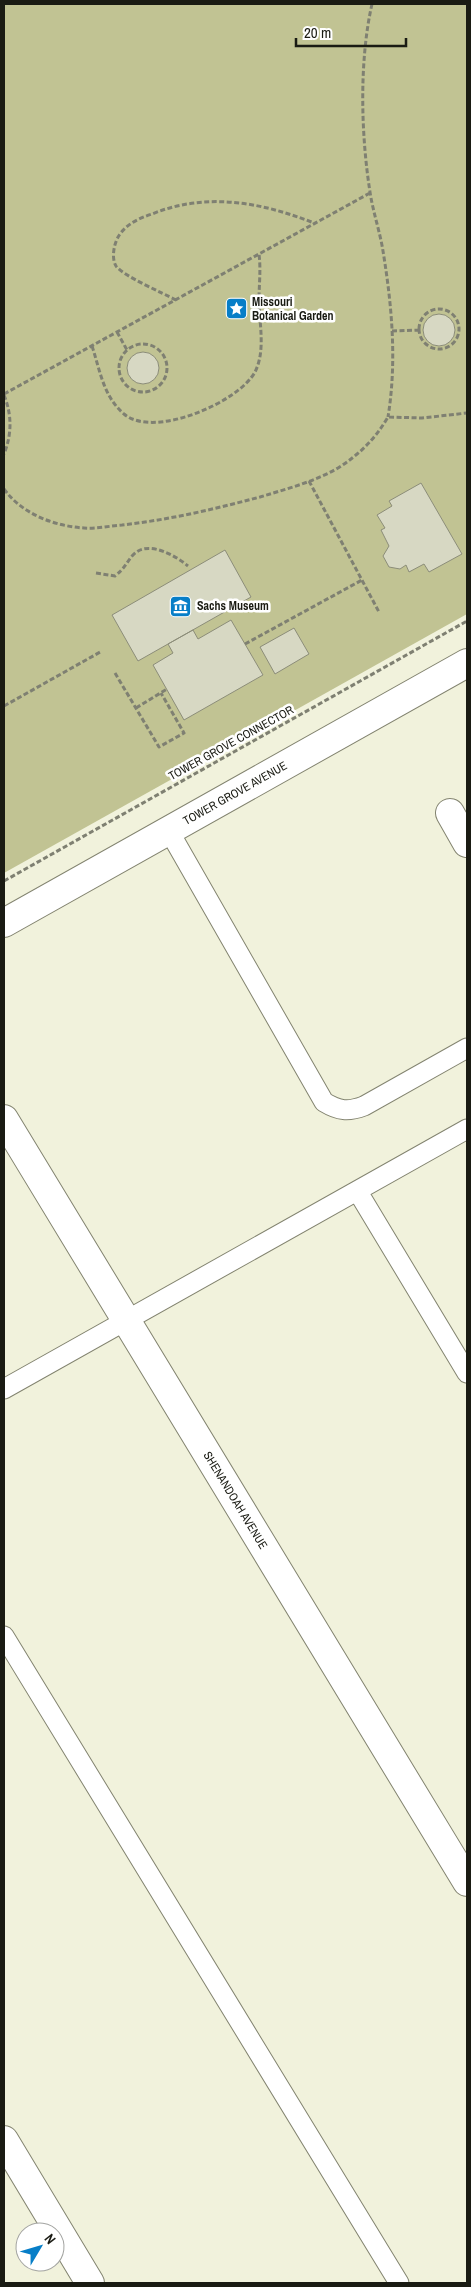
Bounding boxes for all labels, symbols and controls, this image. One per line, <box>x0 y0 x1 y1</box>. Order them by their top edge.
scale bar <box>296 15 406 47</box>
text: 20 m <box>304 22 331 43</box>
place label: Missouri Botanical Garden <box>252 294 333 324</box>
place icon: Missouri Botanical Garden <box>224 297 248 321</box>
museum icon: Sachs Museum <box>169 594 193 618</box>
place label: Sachs Museum <box>197 598 269 614</box>
street label: TOWER GROVE CONNECTOR <box>166 702 296 784</box>
street label: TOWER GROVE AVENUE <box>180 758 290 829</box>
street label: SHENANDOAH AVENUE <box>200 1448 271 1552</box>
north arrow <box>15 2222 65 2272</box>
text: N <box>41 2230 60 2248</box>

